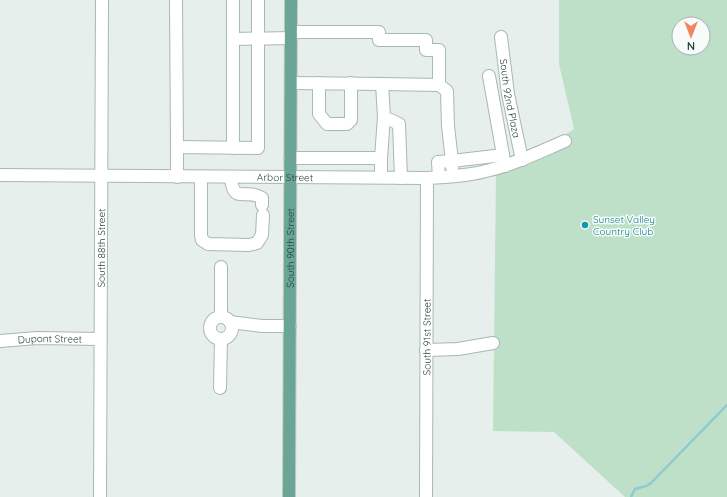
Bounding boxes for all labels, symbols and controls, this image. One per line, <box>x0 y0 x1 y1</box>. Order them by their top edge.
north arrow <box>671 16 711 56</box>
text: N <box>687 39 695 53</box>
street label: South 92nd Plaza <box>497 58 524 139</box>
street label: Arbor Street <box>257 170 314 184</box>
street label: South 90th Street <box>283 207 297 288</box>
street label: South 88th Street <box>94 208 108 288</box>
place label: Sunset Valley Country Club <box>593 213 655 238</box>
marker: Sunset Valley Country Club <box>580 220 590 230</box>
street label: South 91st Street <box>420 298 433 375</box>
street label: Dupont Street <box>17 331 83 346</box>

